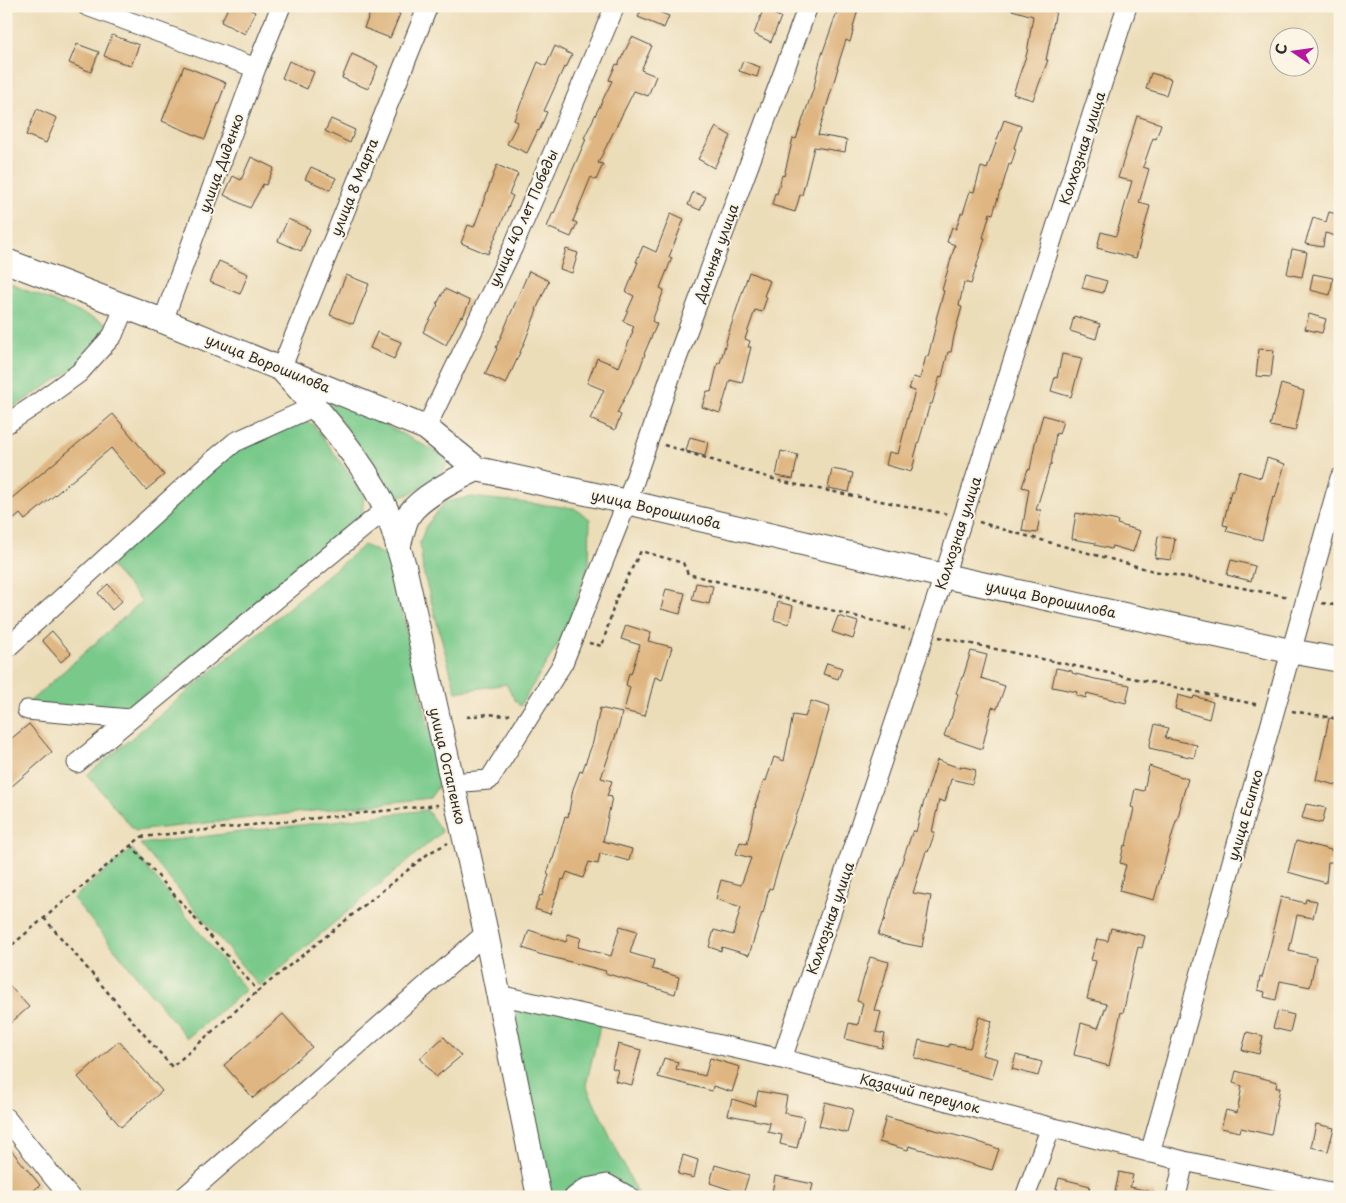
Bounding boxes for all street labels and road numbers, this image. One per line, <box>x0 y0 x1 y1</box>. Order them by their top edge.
street label: Колхозная улица <box>1054 89 1110 207</box>
street label: улица Диденко <box>193 110 249 216</box>
street label: улица 8 Марта <box>325 135 383 239</box>
street label: улица 40 лет Победы <box>483 146 563 290</box>
street label: Дальняя улица <box>688 201 744 306</box>
street label: улица Ворошилова <box>203 328 334 398</box>
street label: Колхозная улица <box>930 474 986 592</box>
street label: улица Ворошилова <box>589 484 723 534</box>
street label: улица Ворошилова <box>984 575 1118 623</box>
street label: улица Остапенко <box>424 705 472 827</box>
street label: улица Есипко <box>1222 767 1268 863</box>
street label: Колхозная улица <box>801 859 859 977</box>
street label: Казачий переулок <box>858 1068 983 1118</box>

